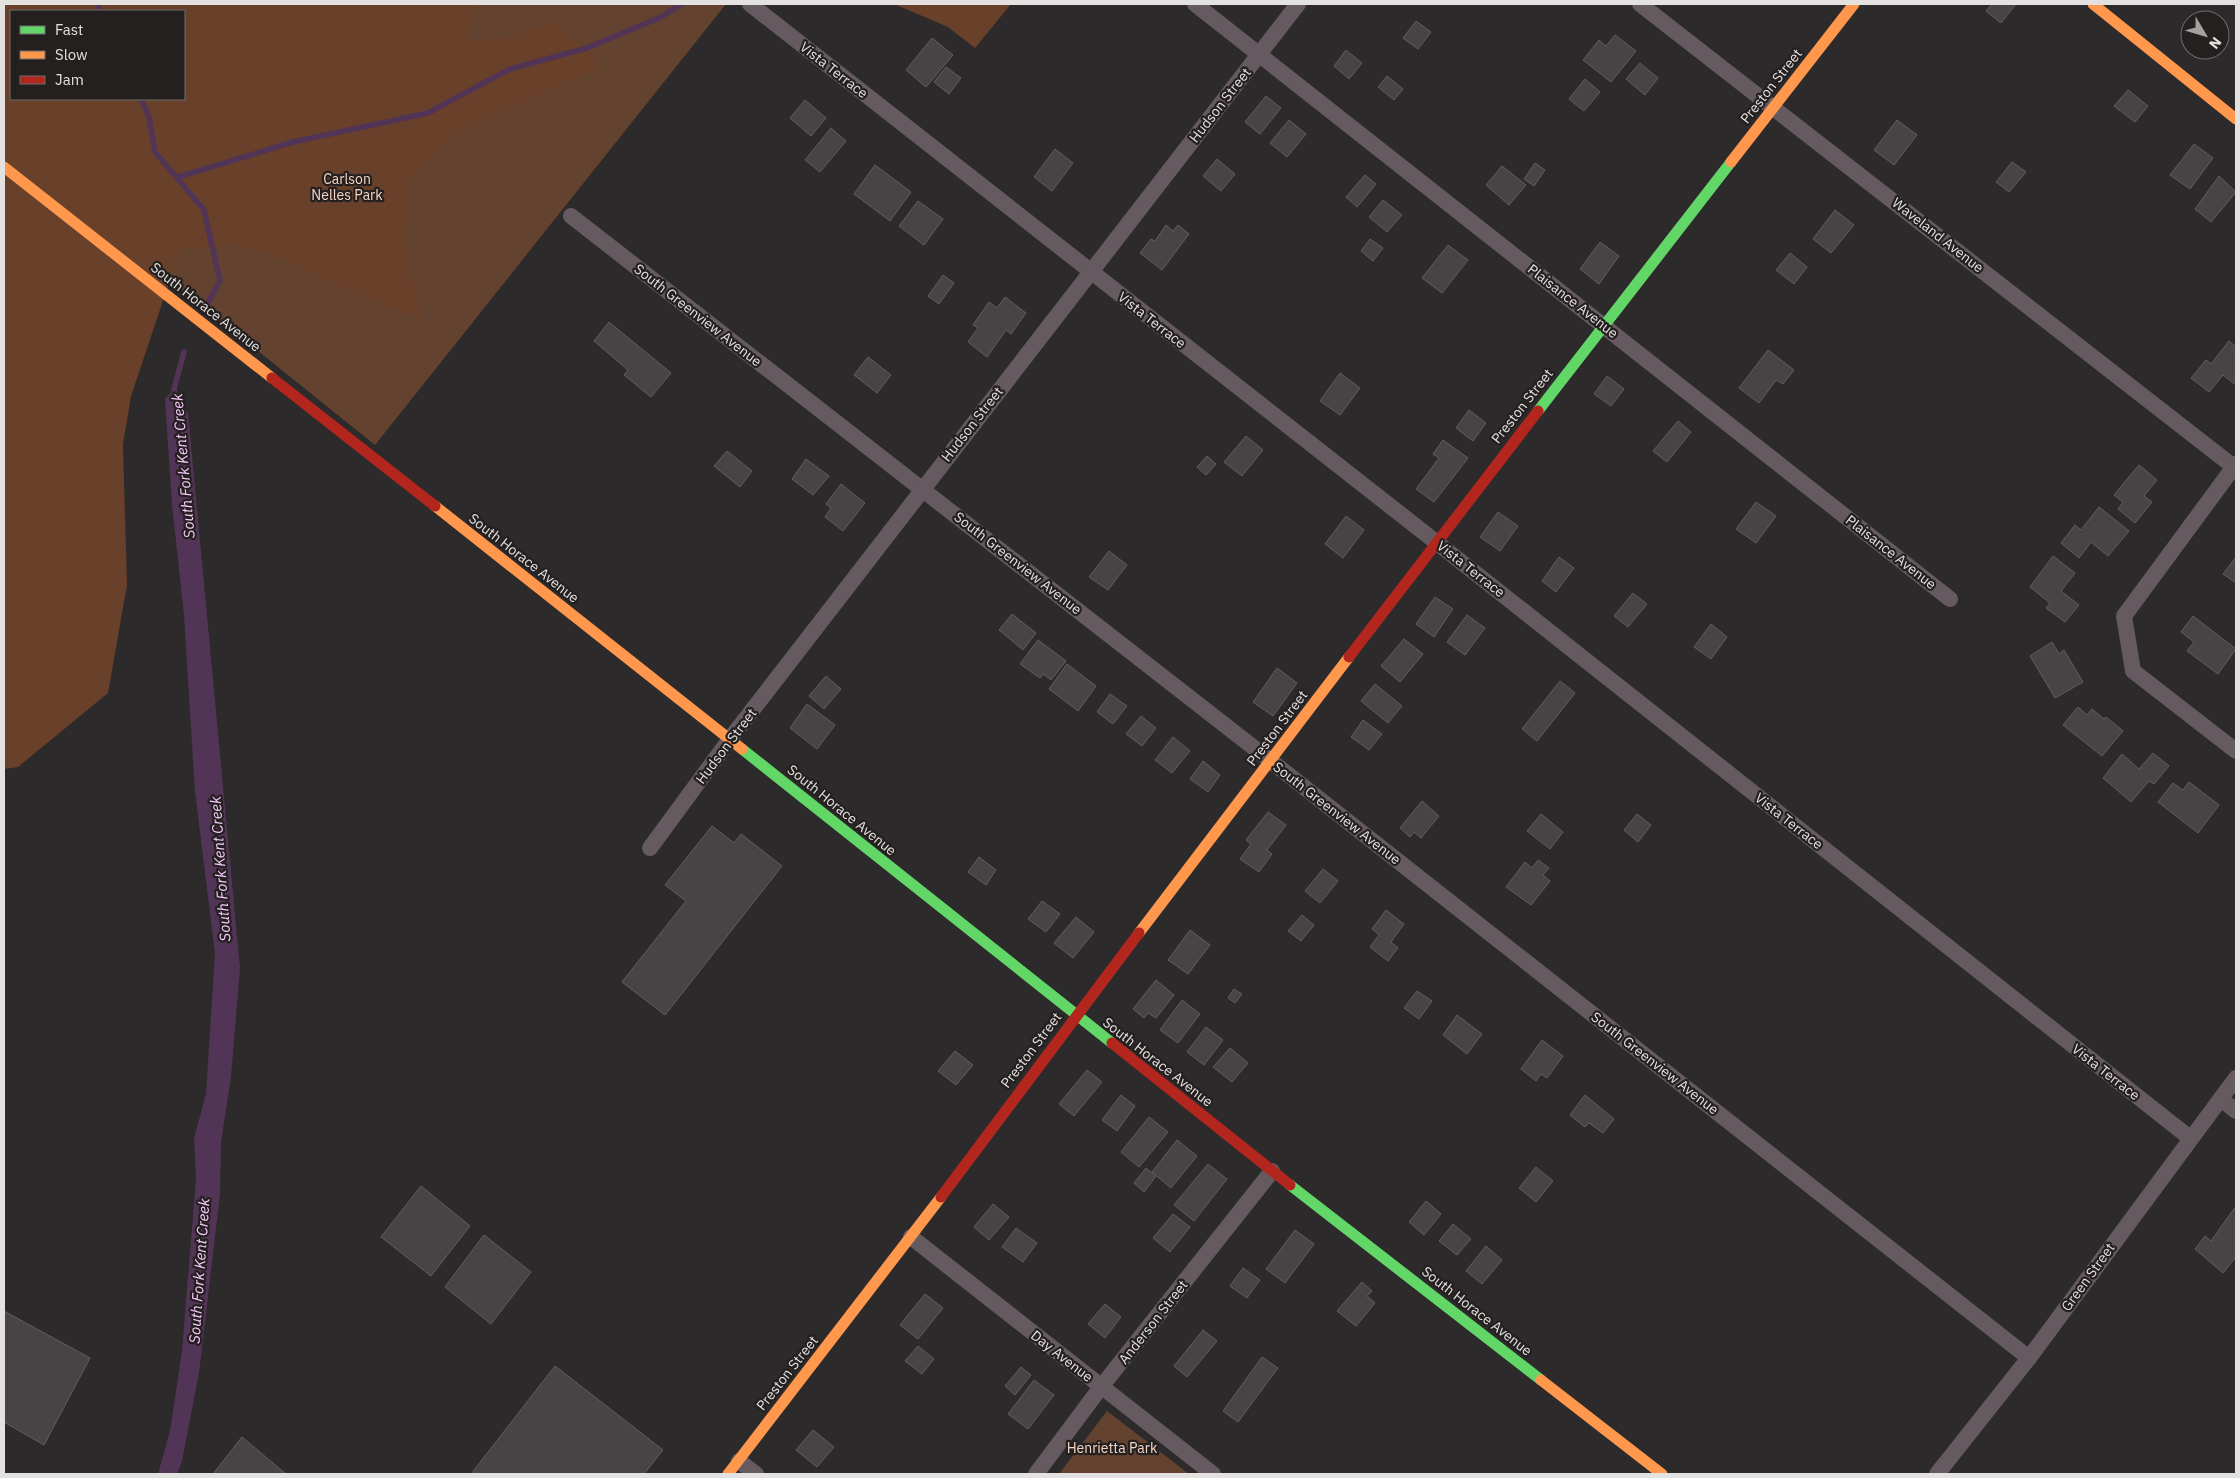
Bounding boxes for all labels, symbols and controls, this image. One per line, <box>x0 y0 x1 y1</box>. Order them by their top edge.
legend <box>10 10 185 100</box>
north arrow <box>2180 10 2230 60</box>
text: Fast <box>55 20 83 39</box>
text: N <box>2205 33 2225 53</box>
street label: Vista Terrace <box>796 38 872 102</box>
text: Slow <box>55 45 88 64</box>
street label: Preston Street <box>1736 45 1806 127</box>
street label: Hudson Street <box>1185 64 1255 146</box>
text: Jam <box>55 70 84 89</box>
park label: Carlson Nelles Park <box>311 170 383 204</box>
street label: Waveland Avenue <box>1888 194 1988 277</box>
street label: South Horace Avenue <box>147 258 265 356</box>
street label: South Greenview Avenue <box>631 260 766 371</box>
street label: Plaisance Avenue <box>1524 260 1622 342</box>
street label: Vista Terrace <box>1114 288 1190 352</box>
street label: Preston Street <box>1487 365 1557 447</box>
street label: Hudson Street <box>937 383 1007 465</box>
water label: South Fork Kent Creek <box>167 392 199 539</box>
street label: South Greenview Avenue <box>951 508 1086 619</box>
street label: South Horace Avenue <box>465 509 583 607</box>
street label: Plaisance Avenue <box>1842 511 1940 593</box>
street label: Vista Terrace <box>1433 537 1509 601</box>
street label: Preston Street <box>1243 687 1311 769</box>
street label: Hudson Street <box>692 704 760 787</box>
street label: South Greenview Avenue <box>1270 758 1405 869</box>
street label: South Horace Avenue <box>784 760 900 860</box>
street label: Vista Terrace <box>1751 789 1827 853</box>
water label: South Fork Kent Creek <box>205 796 235 942</box>
street label: South Greenview Avenue <box>1588 1008 1723 1119</box>
street label: Preston Street <box>997 1009 1065 1091</box>
street label: South Horace Avenue <box>1099 1013 1217 1111</box>
street label: Vista Terrace <box>2068 1040 2144 1104</box>
water label: South Fork Kent Creek <box>184 1198 214 1344</box>
street label: Green Street <box>2057 1239 2119 1315</box>
street label: South Horace Avenue <box>1418 1262 1536 1360</box>
street label: Anderson Street <box>1114 1276 1192 1368</box>
street label: Day Avenue <box>1027 1326 1097 1386</box>
street label: Preston Street <box>752 1332 822 1414</box>
park label: Henrietta Park <box>1067 1439 1158 1457</box>

